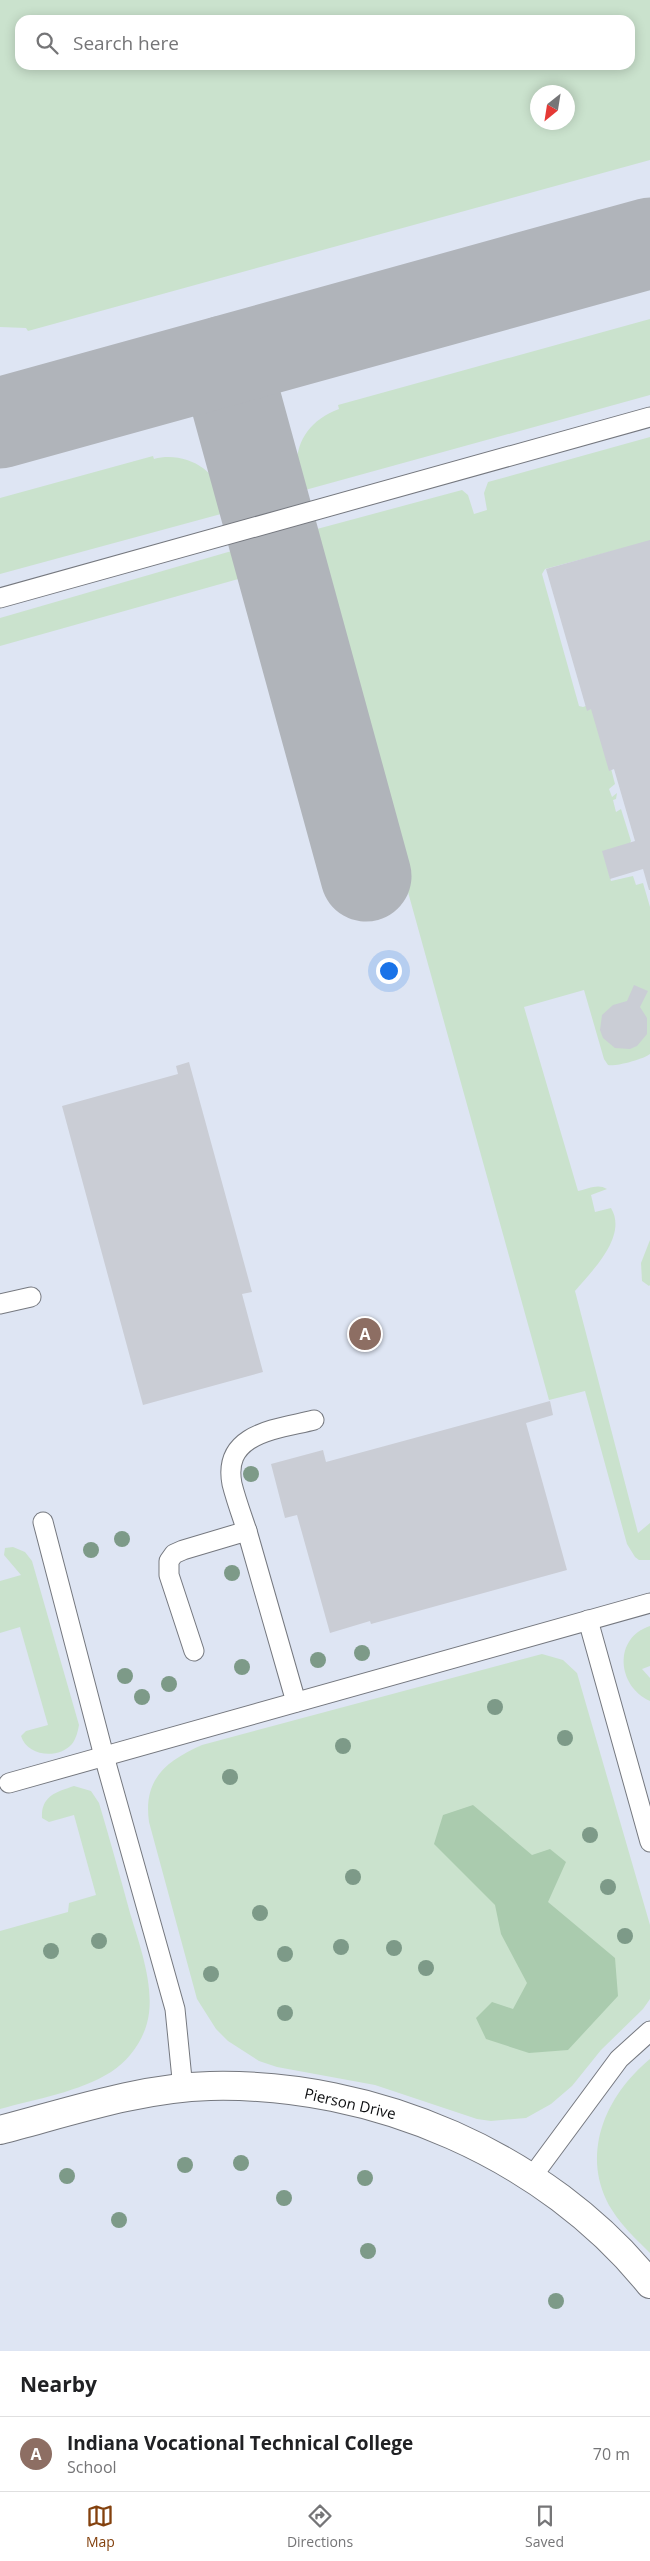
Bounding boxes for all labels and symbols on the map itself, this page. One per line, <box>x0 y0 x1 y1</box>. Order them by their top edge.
north arrow <box>530 85 575 130</box>
your location <box>376 958 402 984</box>
pin: A <box>349 1315 381 1353</box>
street label: Pierson Drive <box>302 2083 398 2123</box>

